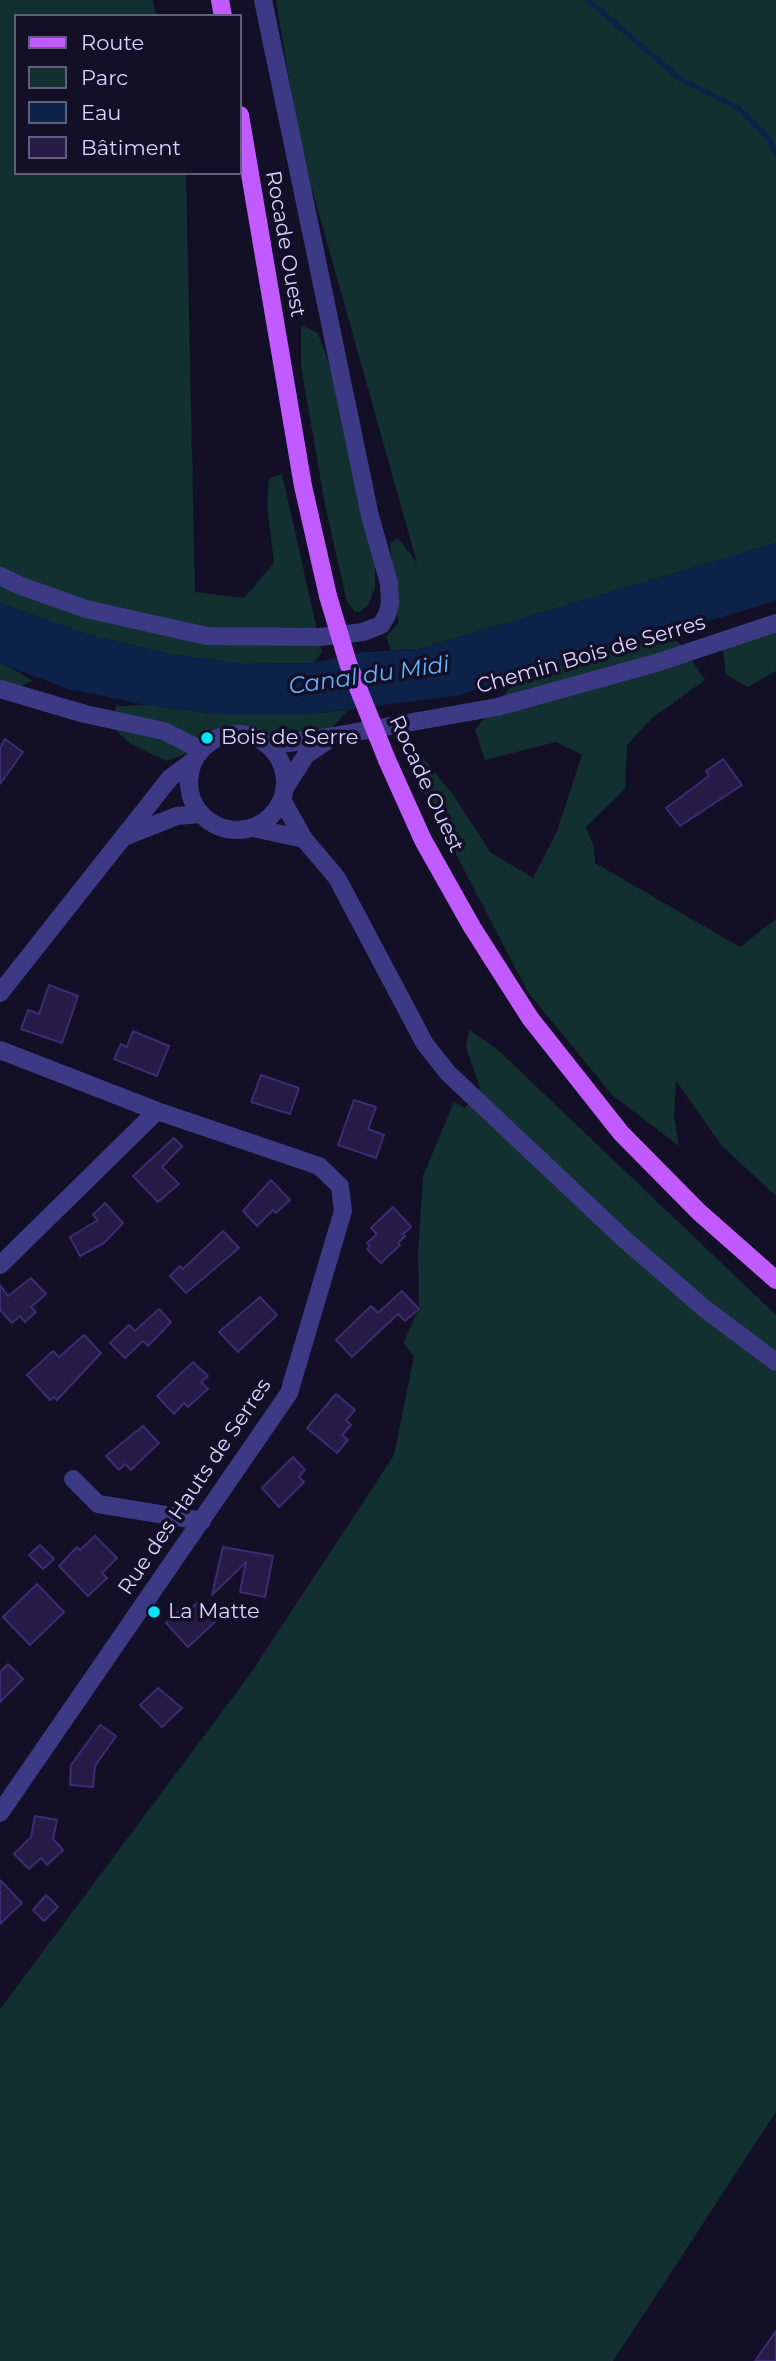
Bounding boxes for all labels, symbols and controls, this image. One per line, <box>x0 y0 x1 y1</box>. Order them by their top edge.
legend <box>14 14 242 175</box>
text: Route <box>81 30 144 55</box>
text: Parc <box>81 65 128 90</box>
text: Eau <box>81 100 121 125</box>
text: Bâtiment <box>81 135 181 160</box>
street label: Rocade Ouest <box>260 169 310 319</box>
street label: Chemin Bois de Serres <box>474 610 708 700</box>
water label: Canal du Midi <box>287 651 451 701</box>
street label: Rocade Ouest <box>383 712 469 856</box>
place label: Bois de Serre <box>221 725 359 751</box>
marker: Bois de Serre <box>199 730 215 746</box>
street label: Rue des Hauts de Serres <box>113 1374 277 1600</box>
place label: La Matte <box>168 1599 260 1625</box>
marker: La Matte <box>146 1604 162 1620</box>

